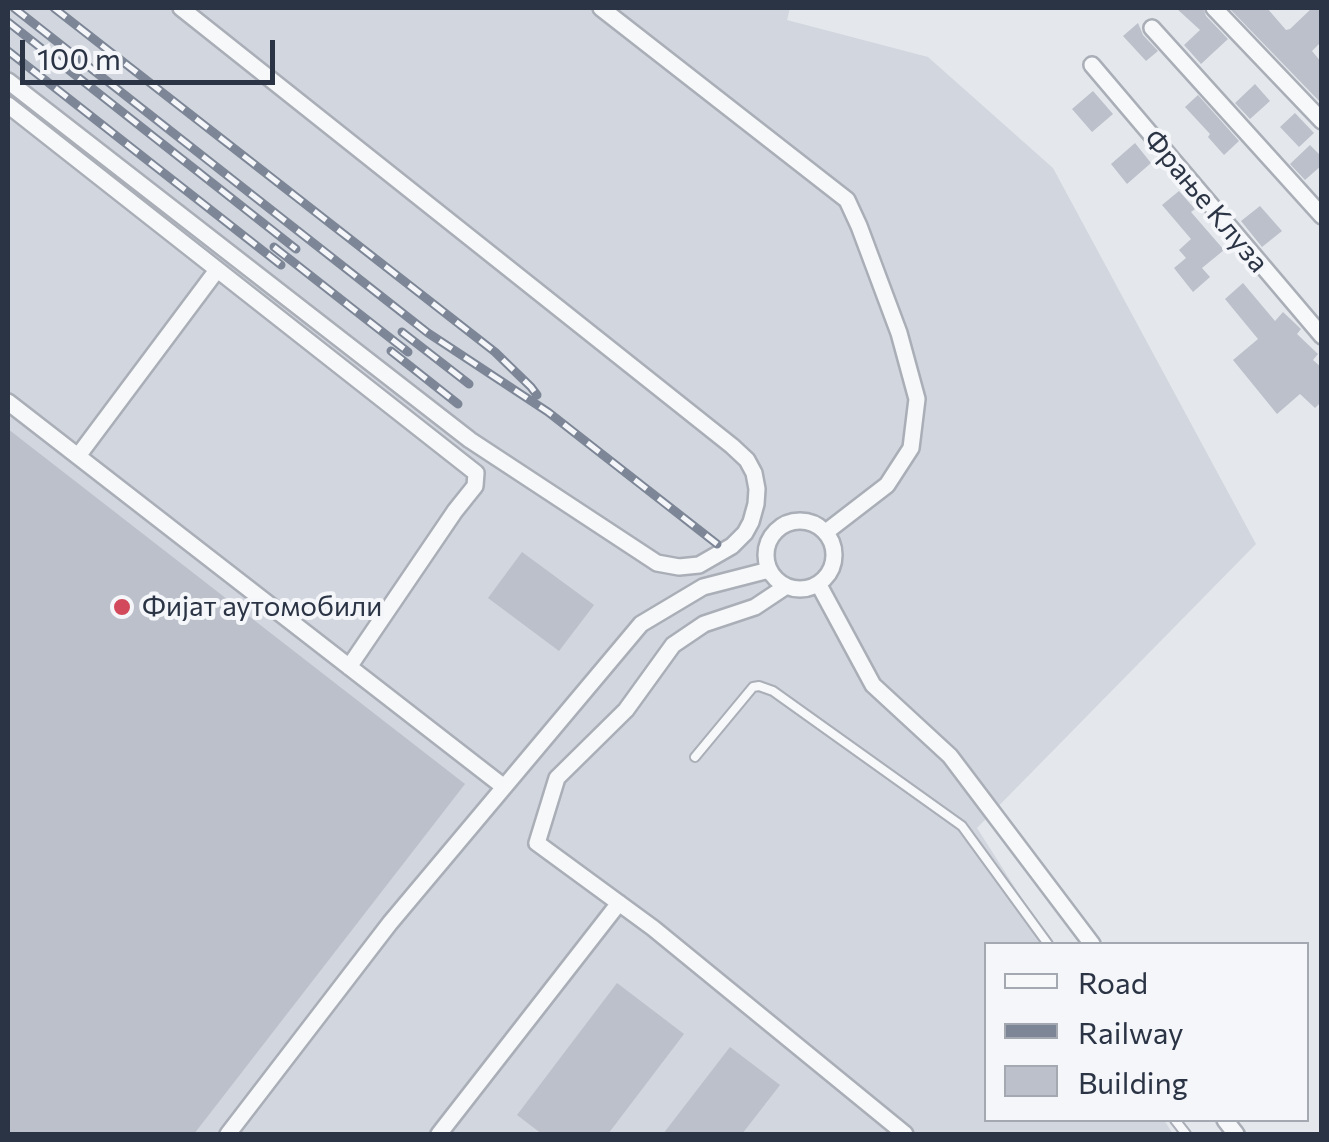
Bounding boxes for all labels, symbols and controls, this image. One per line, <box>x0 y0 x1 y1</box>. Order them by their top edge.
scale bar <box>25 20 280 82</box>
text: 100 m <box>37 39 121 76</box>
street label: Фрање Клуза <box>1137 123 1275 279</box>
place label: Фијат аутомобили <box>142 590 382 624</box>
marker: Фијат аутомобили <box>111 596 133 618</box>
legend <box>984 942 1309 1122</box>
text: Road <box>1078 963 1148 1000</box>
text: Railway <box>1078 1013 1184 1050</box>
text: Building <box>1078 1063 1188 1100</box>

